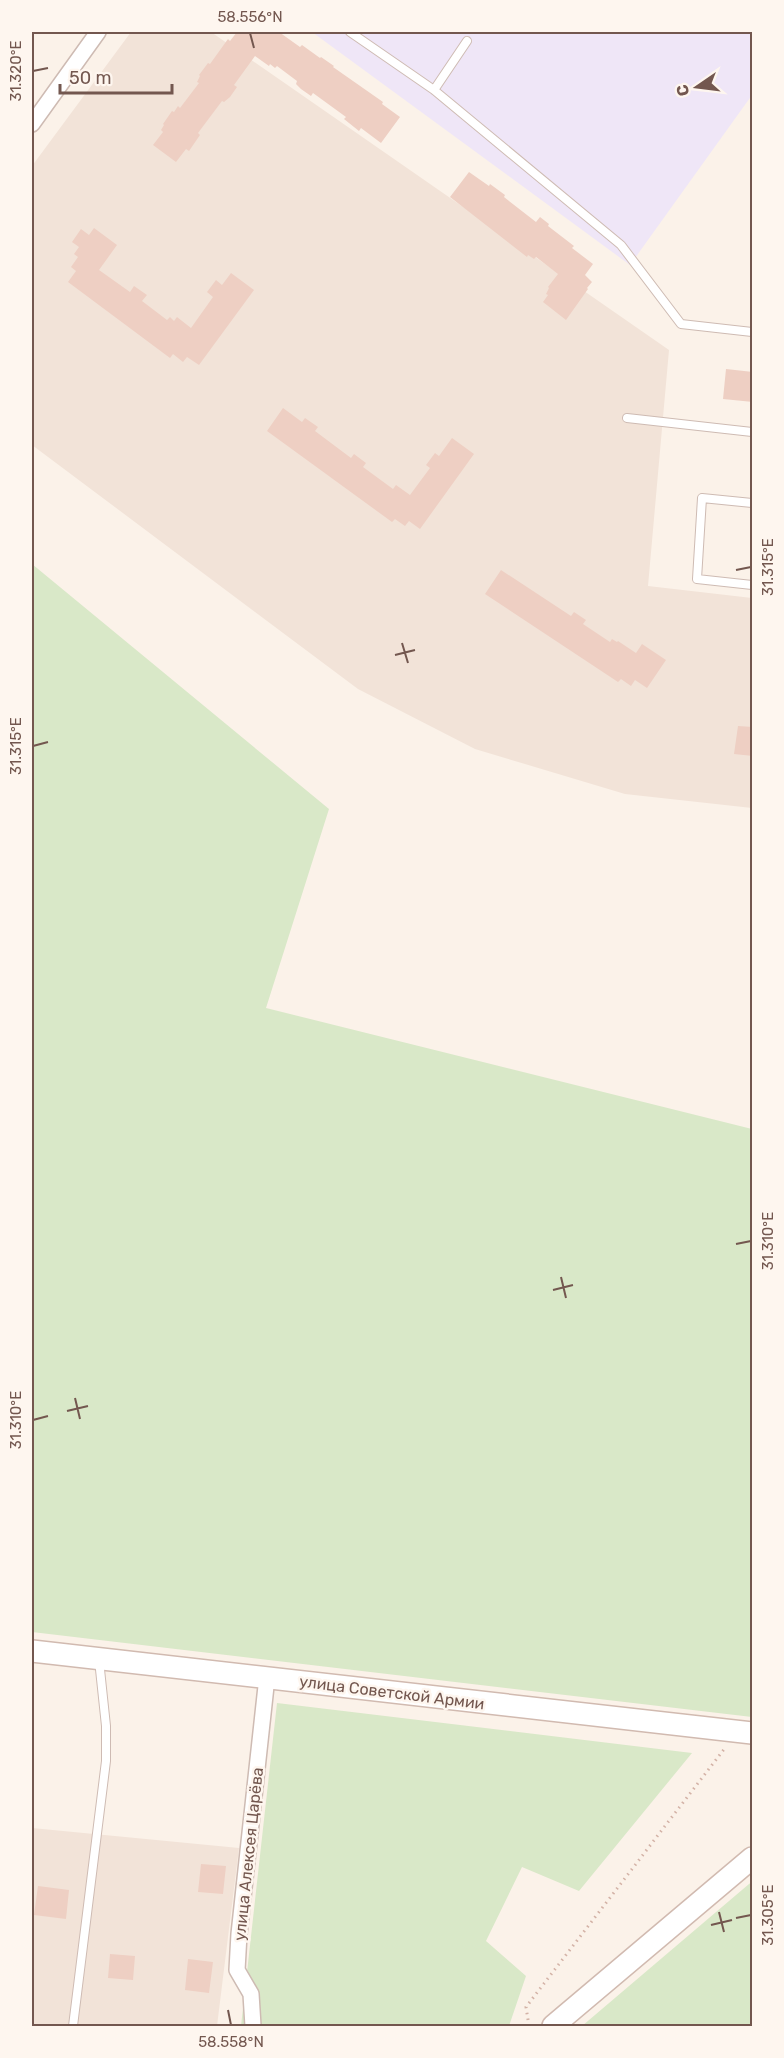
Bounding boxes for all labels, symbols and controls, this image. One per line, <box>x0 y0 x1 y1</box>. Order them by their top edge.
text: 58.556°N <box>217 8 283 26</box>
text: 31.320°E <box>7 40 25 102</box>
scale bar <box>60 57 172 95</box>
north arrow <box>667 57 727 117</box>
text: 50 m <box>69 67 112 89</box>
text: С <box>672 83 694 98</box>
text: 31.315°E <box>759 538 777 596</box>
text: 31.315°E <box>7 717 25 775</box>
text: 31.310°E <box>759 1212 777 1270</box>
text: 31.310°E <box>7 1391 25 1449</box>
street label: улица Советской Армии <box>298 1672 486 1713</box>
street label: улица Алексея Царёва <box>230 1766 267 1942</box>
text: 31.305°E <box>759 1884 777 1946</box>
text: 58.558°N <box>198 2033 264 2051</box>

